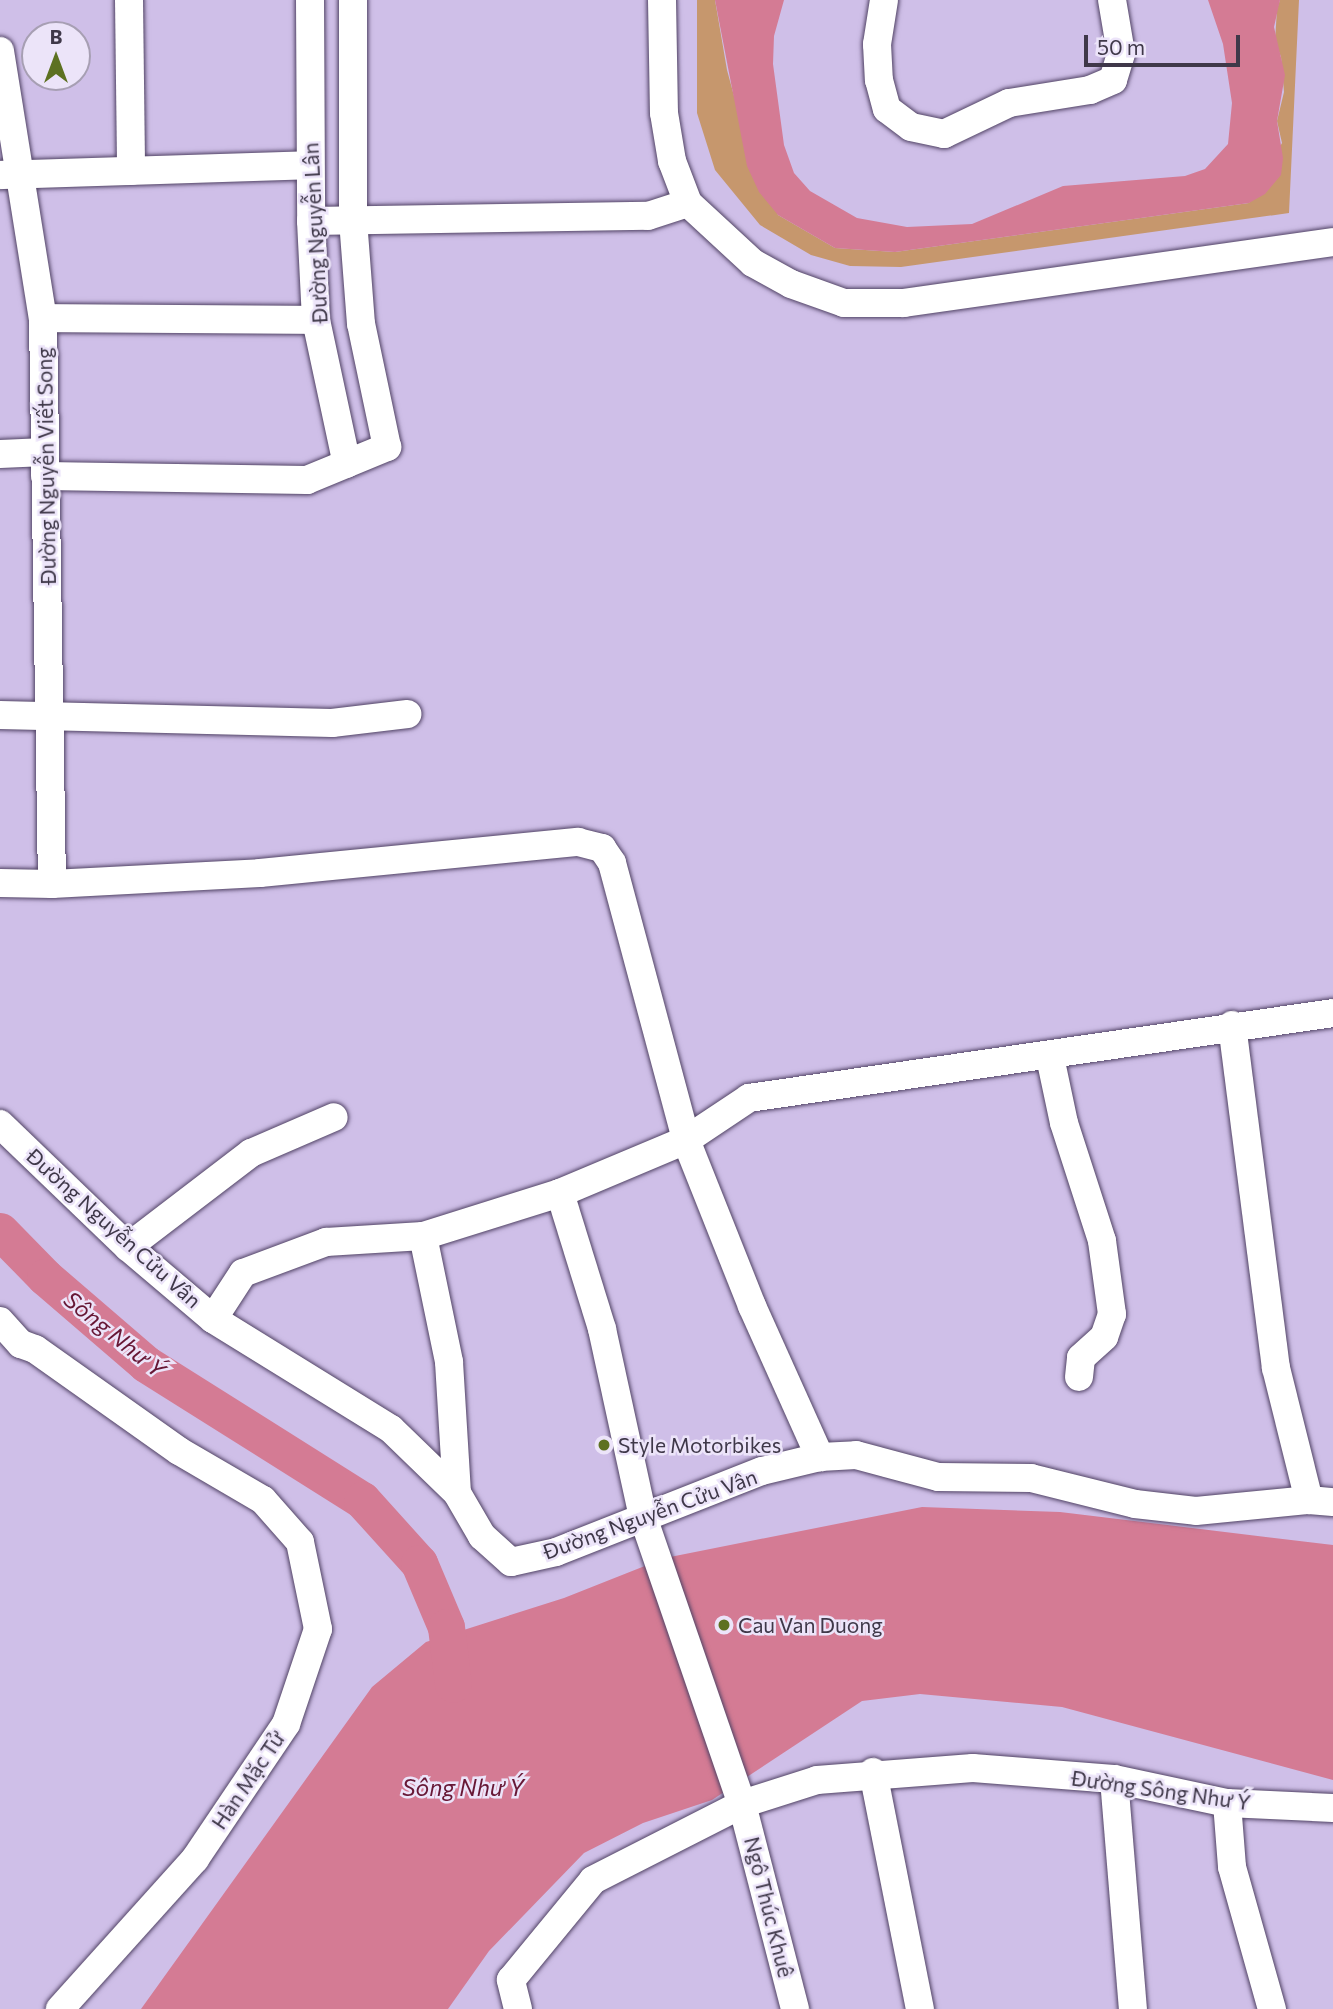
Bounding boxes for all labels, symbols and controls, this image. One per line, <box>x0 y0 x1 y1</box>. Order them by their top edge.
north arrow <box>21 21 91 91</box>
scale bar <box>1088 21 1244 65</box>
text: B <box>50 25 62 48</box>
text: 50 m <box>1097 34 1145 59</box>
street label: Đường Nguyễn Lân <box>298 142 332 324</box>
street label: Đường Nguyễn Viết Song <box>31 347 61 585</box>
street label: Đường Nguyễn Cửu Vân <box>22 1143 206 1313</box>
water label: Sông Như Ý <box>59 1285 171 1383</box>
place label: Style Motorbikes <box>618 1432 781 1458</box>
marker: Style Motorbikes <box>596 1437 612 1453</box>
street label: Đường Nguyễn Cửu Vân <box>540 1464 760 1564</box>
place label: Cau Van Duong <box>738 1612 883 1638</box>
marker: Cau Van Duong <box>716 1617 732 1633</box>
street label: Hàn Mặc Tử <box>206 1726 290 1834</box>
street label: Đường Sông Như Ý <box>1070 1765 1252 1815</box>
water label: Sông Như Ý <box>402 1773 524 1801</box>
street label: Ngô Thúc Khuê <box>739 1834 799 1980</box>

